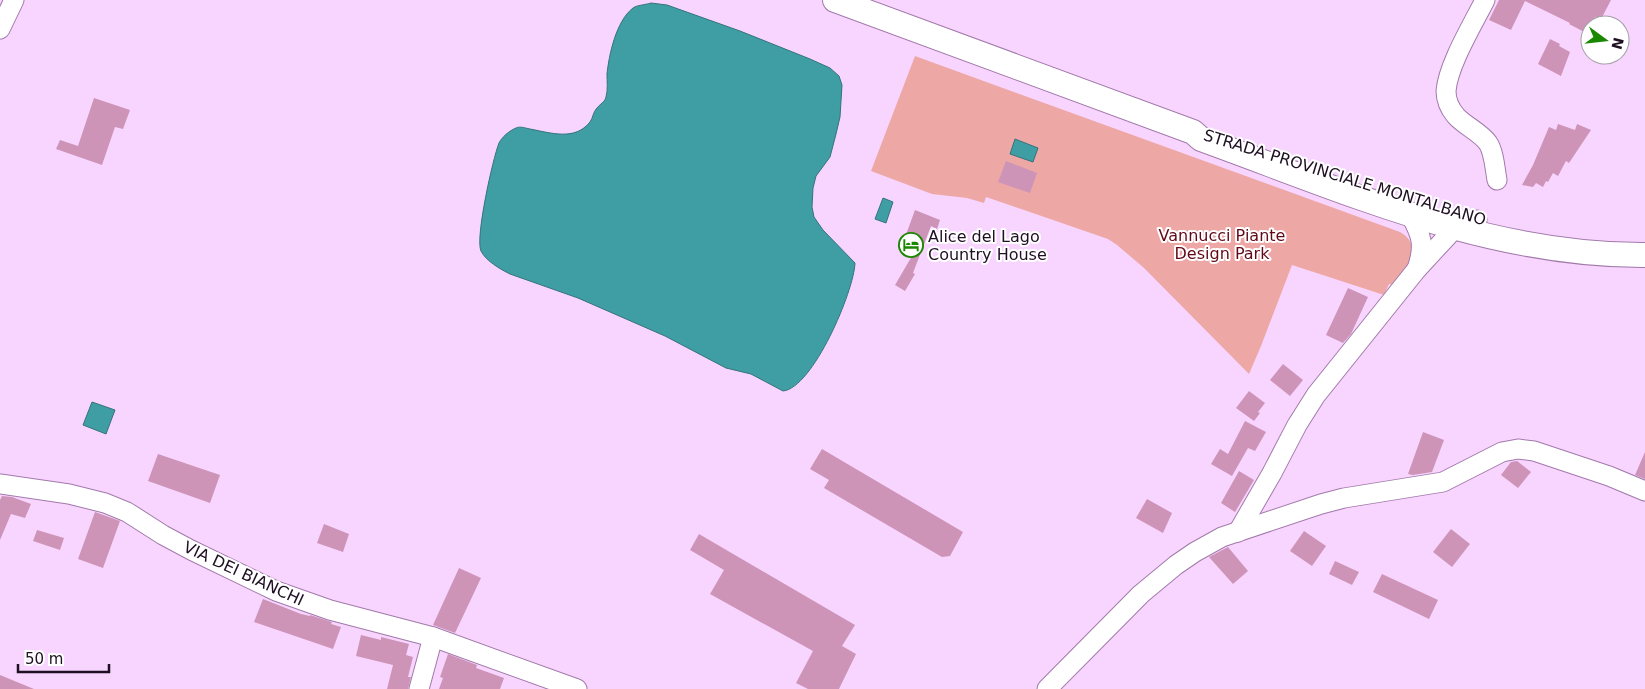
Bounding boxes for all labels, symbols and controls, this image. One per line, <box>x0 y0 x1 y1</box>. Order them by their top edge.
north arrow <box>1580 15 1630 65</box>
text: N <box>1608 36 1627 51</box>
street label: STRADA PROVINCIALE MONTALBANO <box>1201 125 1488 230</box>
park label: Vannucci Piante Design Park <box>1159 226 1285 263</box>
place label: Alice del Lago Country House <box>928 227 1047 264</box>
hotel icon: Alice del Lago Country House <box>898 232 924 258</box>
street label: VIA DEI BIANCHI <box>181 537 307 610</box>
scale bar <box>18 642 109 674</box>
text: 50 m <box>25 650 63 668</box>

